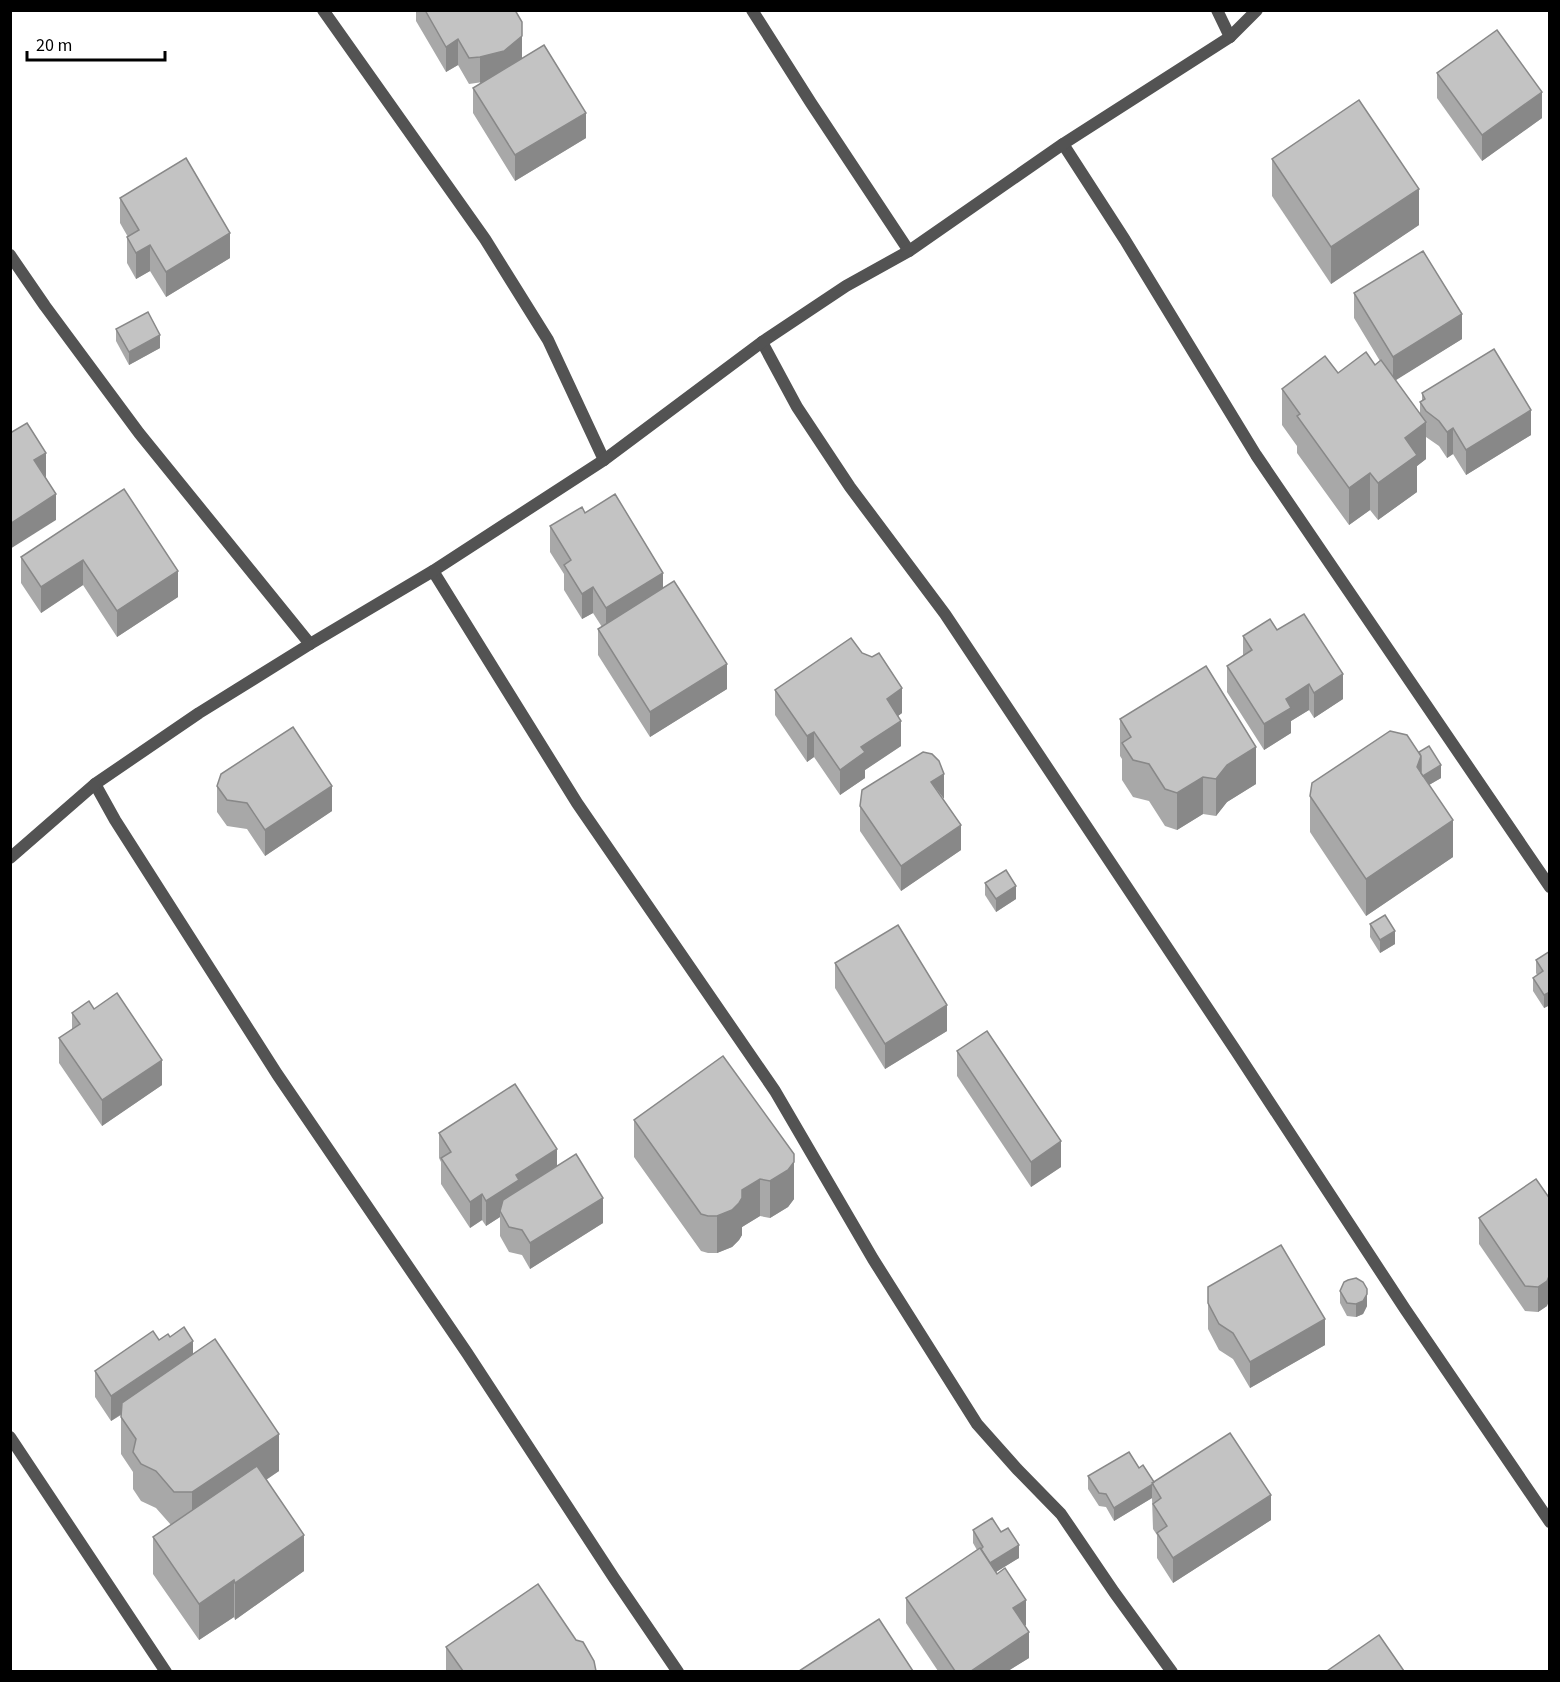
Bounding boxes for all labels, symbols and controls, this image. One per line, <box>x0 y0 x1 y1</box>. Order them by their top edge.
scale bar <box>27 24 165 62</box>
text: 20 m <box>36 33 72 58</box>

